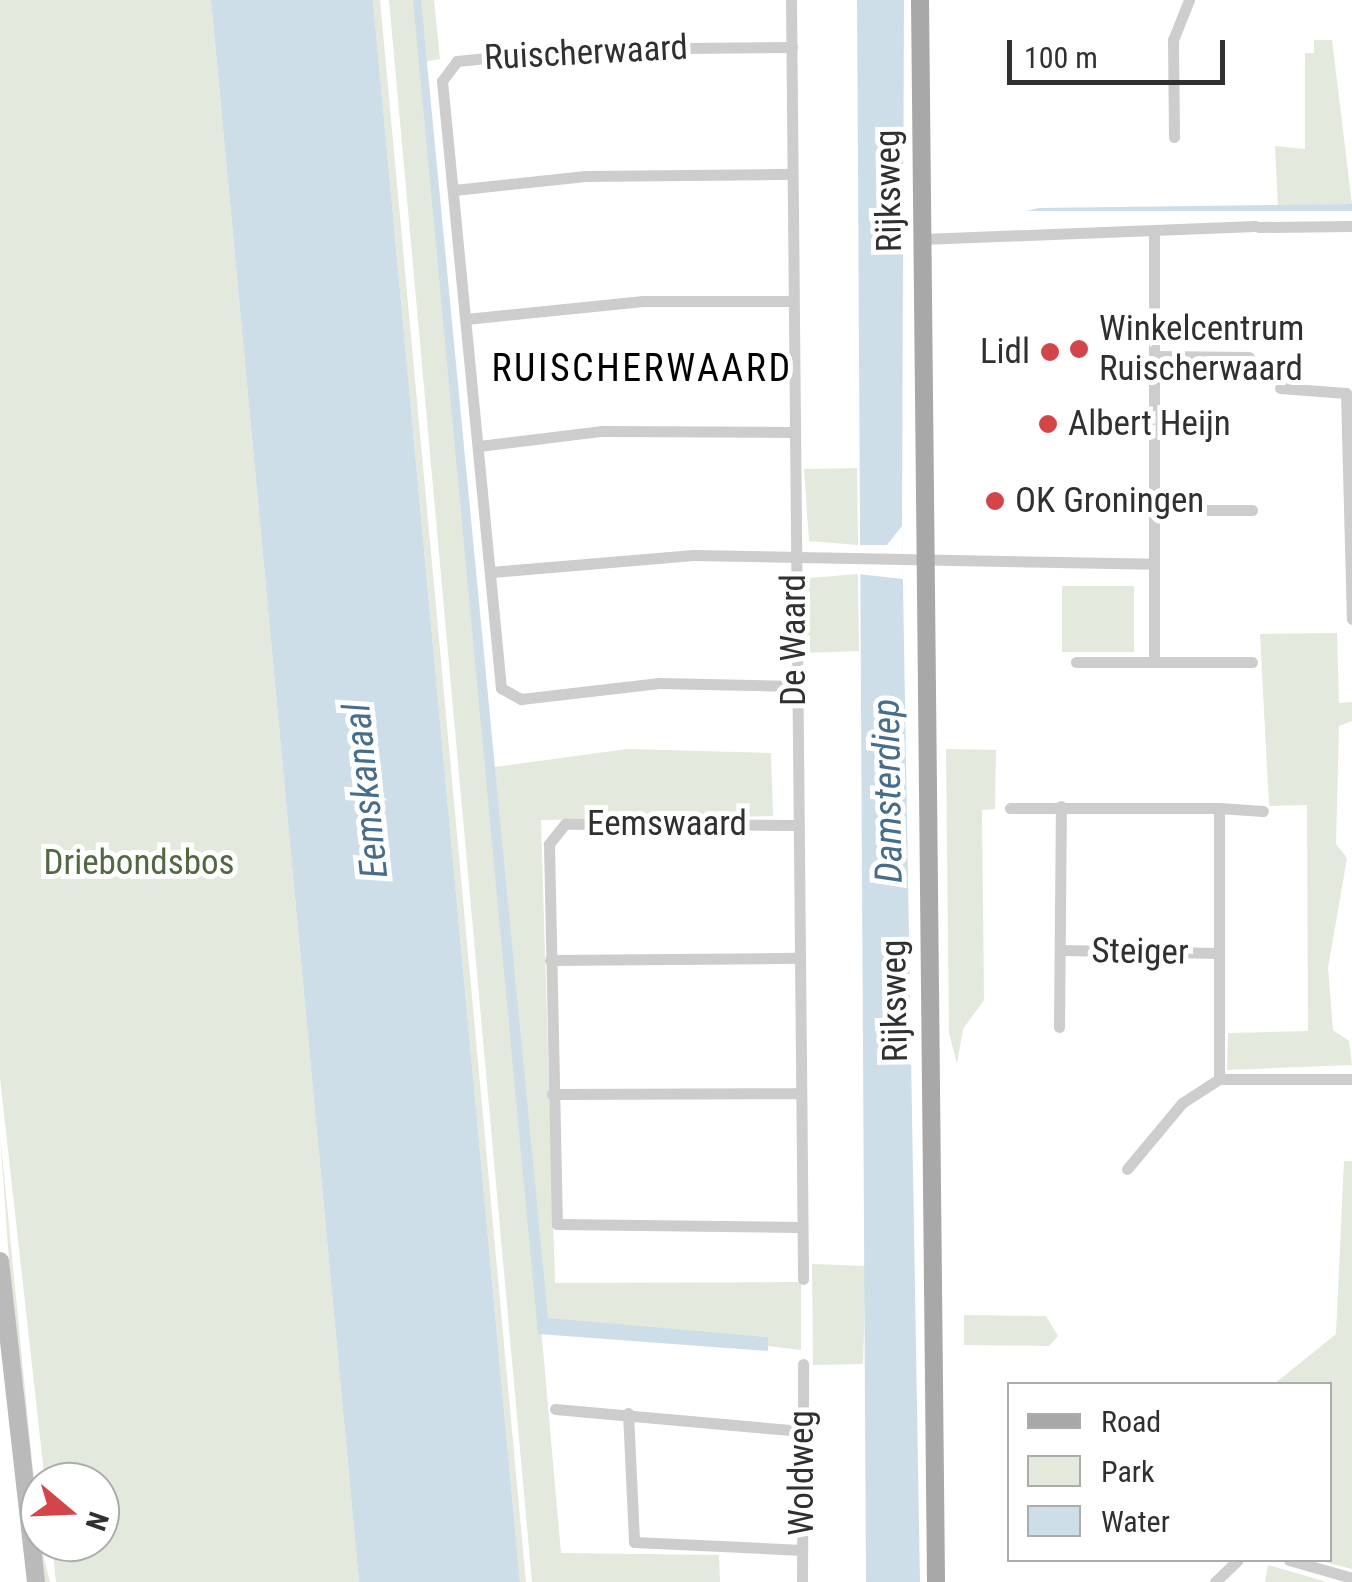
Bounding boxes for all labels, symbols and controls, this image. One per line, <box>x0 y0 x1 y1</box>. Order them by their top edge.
scale bar <box>1012 20 1230 82</box>
street label: Ruischerwaard <box>483 27 689 79</box>
text: 100 m <box>1024 40 1098 75</box>
street label: Rijksweg <box>867 129 911 253</box>
place label: Winkelcentrum Ruischerwaard <box>1099 308 1304 390</box>
place label: Lidl <box>980 331 1030 373</box>
marker: Winkelcentrum Ruischerwaard <box>1068 338 1090 360</box>
marker: Lidl <box>1039 341 1061 363</box>
district label: RUISCHERWAARD <box>491 346 793 392</box>
place label: Albert Heijn <box>1068 403 1231 445</box>
marker: Albert Heijn <box>1037 413 1059 435</box>
place label: OK Groningen <box>1015 480 1204 522</box>
marker: OK Groningen <box>984 490 1006 512</box>
street label: De Waard <box>773 574 815 706</box>
water label: Damsterdiep <box>864 698 912 884</box>
water label: Eemskanaal <box>334 701 398 881</box>
street label: Eemswaard <box>587 803 747 845</box>
park label: Driebondsbos <box>44 842 234 884</box>
street label: Steiger <box>1091 930 1189 974</box>
street label: Rijksweg <box>873 939 917 1063</box>
legend <box>1007 1382 1332 1562</box>
text: Road <box>1101 1404 1161 1439</box>
street label: Woldweg <box>781 1410 823 1536</box>
text: Park <box>1101 1454 1155 1489</box>
north arrow <box>20 1462 120 1562</box>
text: Water <box>1101 1504 1170 1539</box>
text: N <box>79 1508 115 1535</box>

